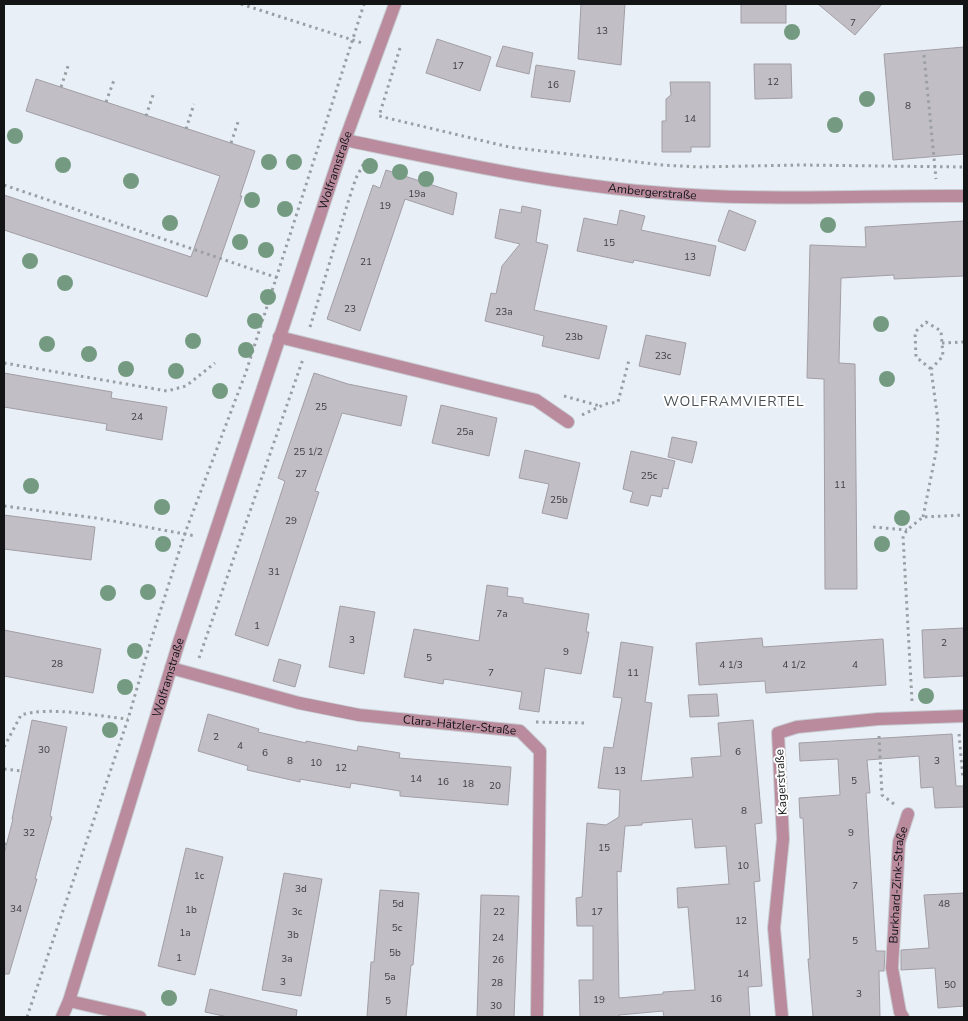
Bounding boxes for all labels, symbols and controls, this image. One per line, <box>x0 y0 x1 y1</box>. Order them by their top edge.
house number: 7 <box>850 16 856 30</box>
house number: 13 <box>596 24 608 38</box>
house number: 17 <box>452 59 464 73</box>
house number: 12 <box>767 75 779 89</box>
house number: 16 <box>547 78 559 92</box>
house number: 8 <box>905 99 911 113</box>
house number: 14 <box>684 112 696 126</box>
street label: Wolframstraße <box>315 129 356 211</box>
street label: Ambergerstraße <box>607 180 697 203</box>
house number: 19a <box>408 187 426 201</box>
house number: 19 <box>379 199 391 213</box>
house number: 15 <box>603 236 615 250</box>
house number: 13 <box>684 250 696 264</box>
house number: 21 <box>360 255 372 269</box>
house number: 23 <box>344 302 356 316</box>
house number: 23a <box>495 305 513 319</box>
house number: 23b <box>565 330 583 344</box>
house number: 23c <box>655 349 672 363</box>
district label: WOLFRAMVIERTEL <box>663 392 805 411</box>
house number: 25 <box>315 400 327 414</box>
house number: 24 <box>131 410 143 424</box>
house number: 25a <box>456 425 474 439</box>
house number: 25 1/2 <box>293 445 323 459</box>
house number: 27 <box>295 467 307 481</box>
house number: 25c <box>641 469 658 483</box>
house number: 11 <box>834 478 846 492</box>
house number: 25b <box>550 493 568 507</box>
house number: 29 <box>285 514 297 528</box>
house number: 31 <box>268 565 280 579</box>
house number: 7a <box>496 607 508 621</box>
house number: 1 <box>254 619 260 633</box>
house number: 3 <box>349 633 355 647</box>
street label: Wolframstraße <box>149 636 188 719</box>
house number: 2 <box>941 636 947 650</box>
house number: 9 <box>563 645 569 659</box>
house number: 5 <box>426 651 432 665</box>
house number: 28 <box>51 657 63 671</box>
house number: 4 1/3 <box>719 658 743 672</box>
house number: 4 1/2 <box>782 658 806 672</box>
house number: 4 <box>852 658 858 672</box>
house number: 7 <box>488 666 494 680</box>
house number: 11 <box>627 666 639 680</box>
street label: Clara-Hätzler-Straße <box>402 711 517 739</box>
house number: 2 <box>213 730 219 744</box>
house number: 4 <box>237 739 243 753</box>
house number: 30 <box>38 743 50 757</box>
house number: 6 <box>735 745 741 759</box>
house number: 6 <box>262 746 268 760</box>
street label: Kagerstraße <box>771 749 791 815</box>
house number: 8 <box>287 754 293 768</box>
house number: 3 <box>934 754 940 768</box>
house number: 10 <box>310 756 322 770</box>
house number: 12 <box>335 761 347 775</box>
house number: 13 <box>614 764 626 778</box>
house number: 14 <box>410 772 422 786</box>
house number: 5 <box>851 774 857 788</box>
house number: 16 <box>437 775 449 789</box>
house number: 18 <box>462 777 474 791</box>
house number: 20 <box>489 779 501 793</box>
house number: 8 <box>741 804 747 818</box>
street label: Burkhard-Zink-Straße <box>885 824 912 944</box>
house number: 32 <box>23 826 35 840</box>
house number: 9 <box>848 826 854 840</box>
house number: 15 <box>598 841 610 855</box>
house number: 10 <box>737 859 749 873</box>
house number: 1c <box>194 869 205 883</box>
house number: 7 <box>852 879 858 893</box>
house number: 3d <box>295 882 307 896</box>
house number: 5d <box>392 897 404 911</box>
house number: 48 <box>938 897 950 911</box>
house number: 34 <box>10 902 22 916</box>
house number: 1b <box>185 903 197 917</box>
house number: 3c <box>292 905 303 919</box>
house number: 22 <box>493 905 505 919</box>
house number: 17 <box>591 905 603 919</box>
house number: 12 <box>735 914 747 928</box>
house number: 5c <box>392 921 403 935</box>
house number: 1a <box>179 926 191 940</box>
house number: 3b <box>287 928 299 942</box>
house number: 24 <box>492 931 504 945</box>
house number: 5 <box>852 934 858 948</box>
house number: 5b <box>389 946 401 960</box>
house number: 1 <box>176 951 182 965</box>
house number: 3a <box>281 952 293 966</box>
house number: 26 <box>492 953 504 967</box>
house number: 14 <box>737 967 749 981</box>
house number: 5a <box>384 970 396 984</box>
house number: 3 <box>280 975 286 989</box>
house number: 28 <box>491 976 503 990</box>
house number: 50 <box>944 978 956 992</box>
house number: 3 <box>856 987 862 1001</box>
house number: 16 <box>710 992 722 1006</box>
house number: 19 <box>593 993 605 1007</box>
house number: 5 <box>385 994 391 1008</box>
house number: 30 <box>490 999 502 1013</box>

